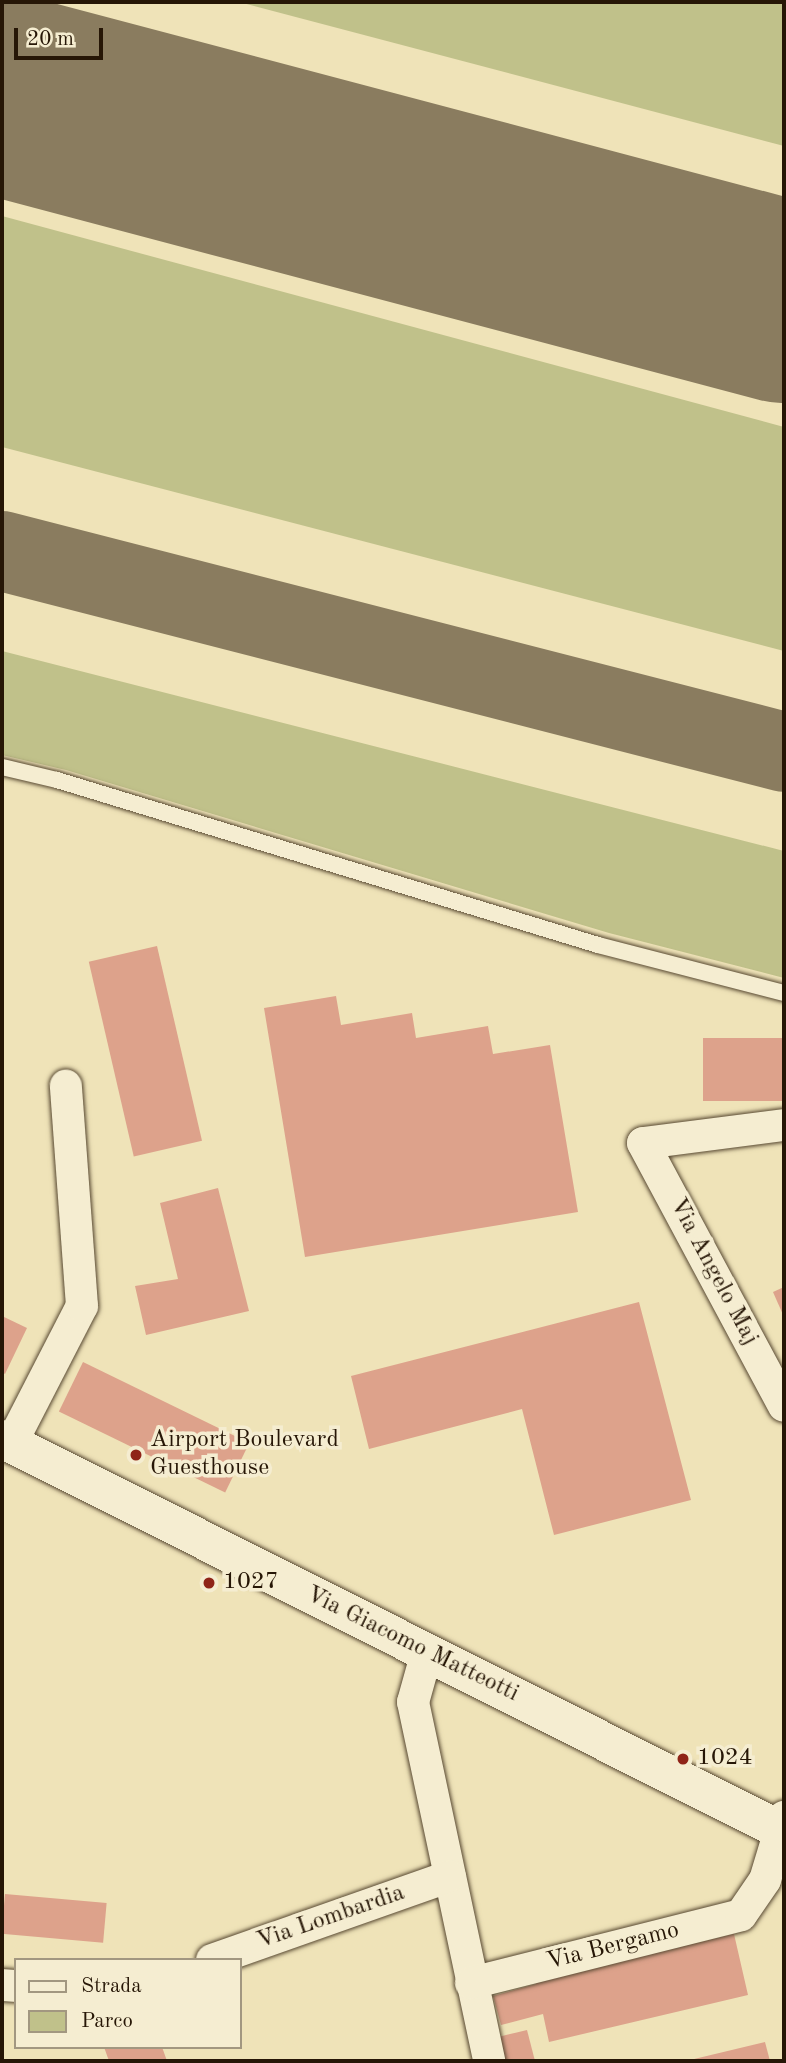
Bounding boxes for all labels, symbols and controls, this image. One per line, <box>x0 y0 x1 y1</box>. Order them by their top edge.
scale bar <box>18 14 107 58</box>
text: 20 m <box>27 29 74 50</box>
street label: Via Angelo Maj <box>662 1193 764 1351</box>
place label: Airport Boulevard Guesthouse <box>150 1427 339 1483</box>
marker: Airport Boulevard Guesthouse <box>128 1447 144 1463</box>
place label: 1027 <box>223 1569 279 1597</box>
marker: 1027 <box>201 1575 217 1591</box>
street label: Via Giacomo Matteotti <box>301 1581 523 1709</box>
place label: 1024 <box>697 1745 753 1773</box>
marker: 1024 <box>675 1751 691 1767</box>
street label: Via Lombardia <box>253 1879 409 1957</box>
street label: Via Bergamo <box>544 1917 682 1977</box>
legend <box>14 1958 242 2049</box>
text: Strada <box>81 1976 142 1997</box>
text: Parco <box>81 2011 133 2032</box>

